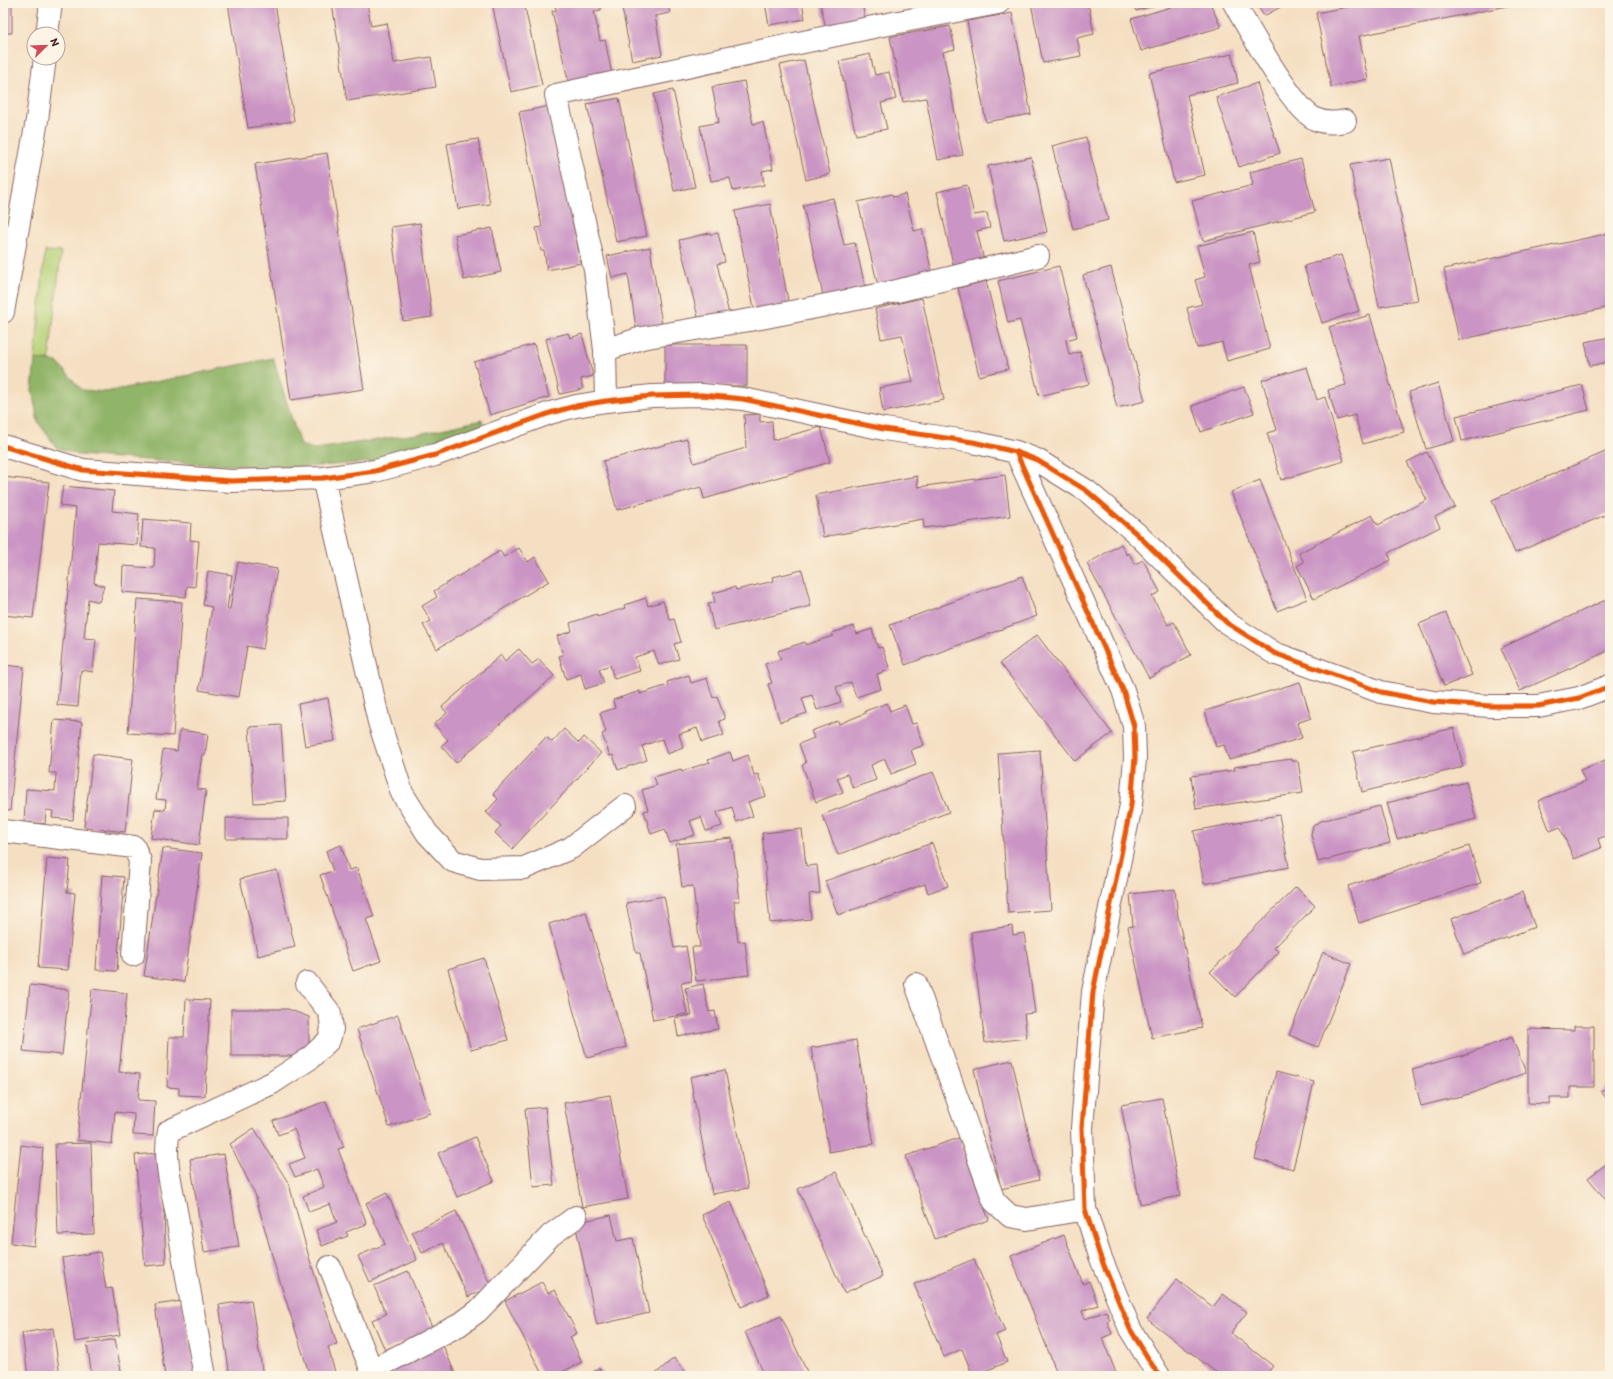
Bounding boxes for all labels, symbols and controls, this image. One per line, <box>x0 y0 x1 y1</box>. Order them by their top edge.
north arrow <box>26 26 66 66</box>
text: N <box>47 36 62 48</box>

